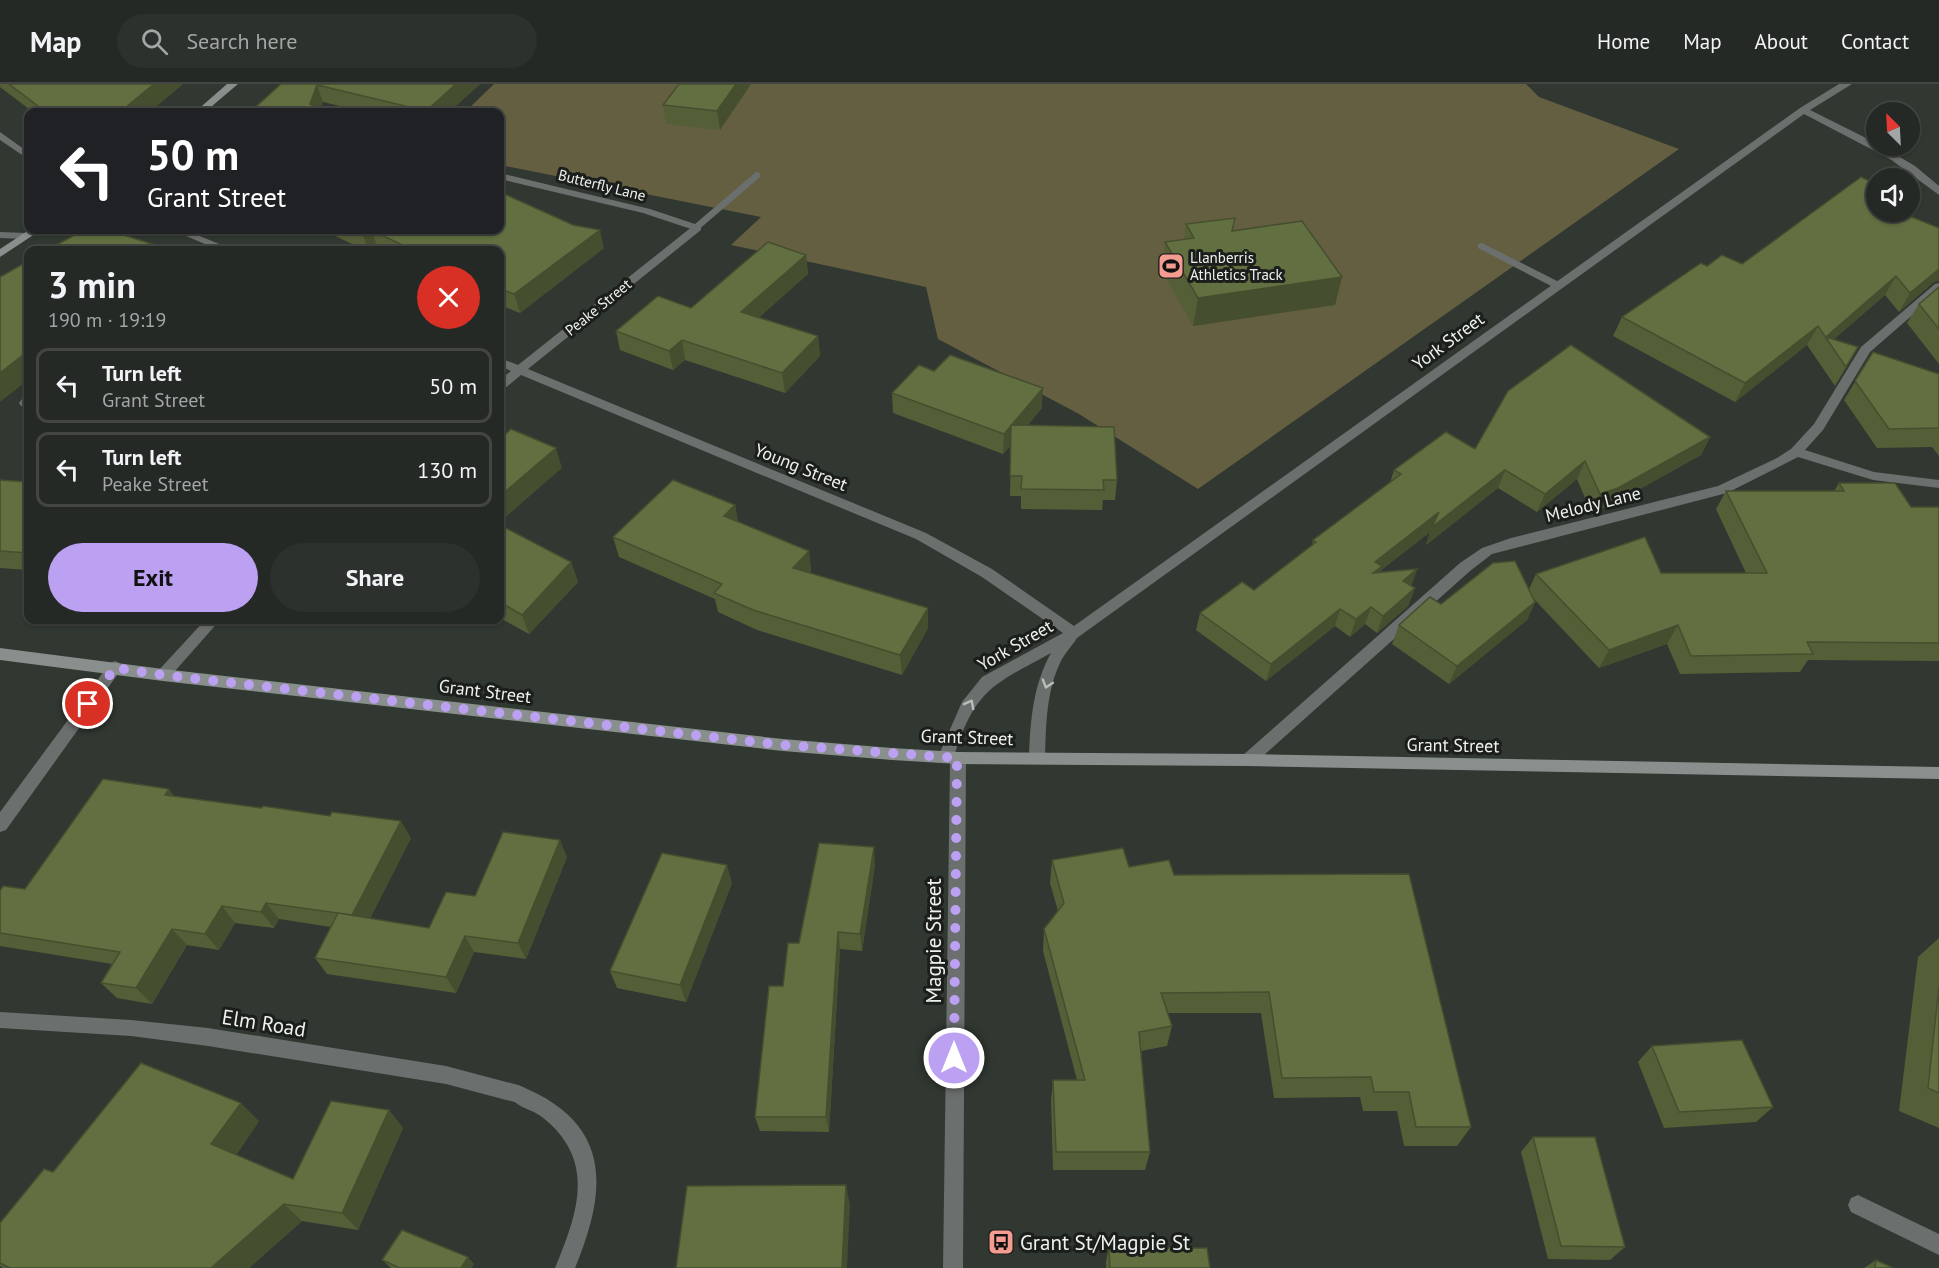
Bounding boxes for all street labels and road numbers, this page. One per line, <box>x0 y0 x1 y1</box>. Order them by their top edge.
street label: Butterfly Lane <box>556 165 648 205</box>
street label: Peake Street <box>561 274 635 340</box>
street label: York Street <box>1408 307 1488 375</box>
street label: Young Street <box>751 438 851 496</box>
street label: Melody Lane <box>1543 481 1643 527</box>
street label: York Street <box>973 614 1057 676</box>
street label: Grant Street <box>438 674 532 708</box>
street label: Grant Street <box>920 724 1014 750</box>
street label: Grant Street <box>1406 733 1500 757</box>
street label: Magpie Street <box>920 878 947 1004</box>
street label: Elm Road <box>220 1003 308 1043</box>

